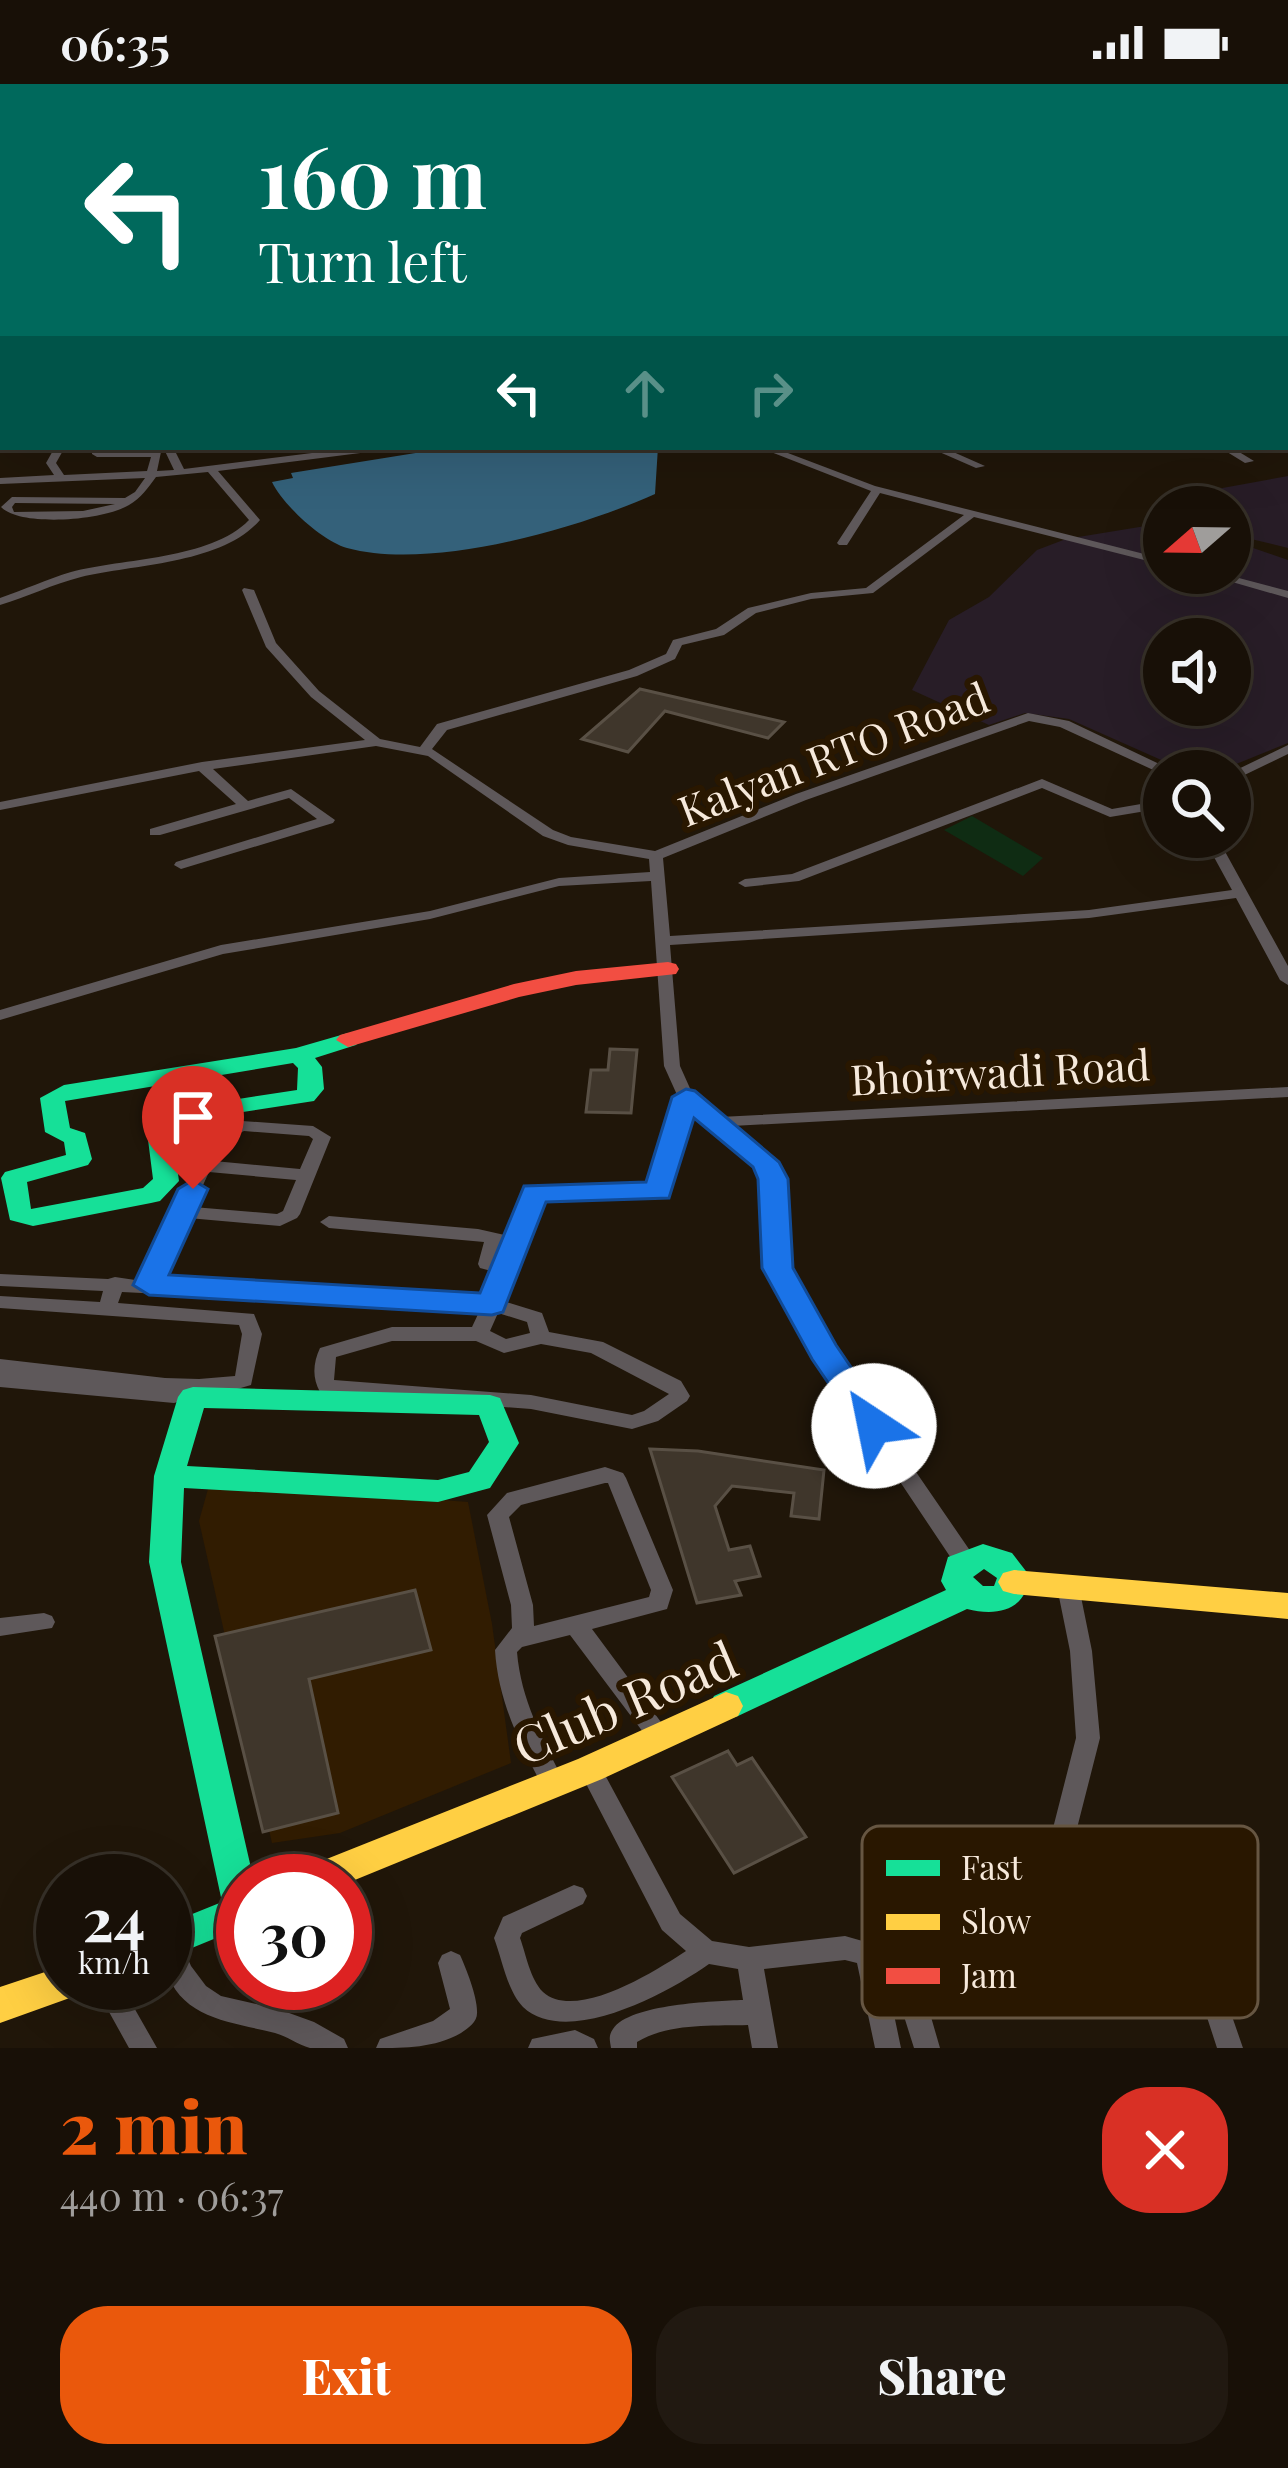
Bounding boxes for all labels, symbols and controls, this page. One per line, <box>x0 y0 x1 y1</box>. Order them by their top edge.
text: 06:35 <box>60 12 170 72</box>
text: 160 m <box>258 118 487 230</box>
icon: left <box>60 132 216 288</box>
text: Turn left <box>258 225 467 297</box>
icon: left <box>486 360 552 426</box>
icon: ahead <box>612 360 678 426</box>
icon: right <box>738 360 804 426</box>
north arrow <box>1143 486 1251 594</box>
map controls <box>1143 486 1251 858</box>
button: sound <box>1143 618 1251 726</box>
street label: Kalyan RTO Road <box>670 668 996 838</box>
button: search <box>1143 750 1251 858</box>
street label: Bhoirwadi Road <box>849 1035 1151 1107</box>
pin <box>142 1066 244 1189</box>
icon: arrive <box>160 1084 226 1150</box>
position arrow <box>811 1363 937 1489</box>
street label: Club Road <box>502 1623 746 1779</box>
legend <box>862 1826 1258 2018</box>
text: Fast <box>961 1844 1024 1888</box>
speed limit sign: 30 <box>216 1854 372 2010</box>
text: 24 <box>82 1877 146 1957</box>
text: Slow <box>961 1898 1032 1942</box>
text: km/h <box>78 1942 150 1982</box>
text: Jam <box>960 1952 1017 1996</box>
text: 2 min <box>60 2076 248 2172</box>
button: close <box>1102 2087 1228 2213</box>
text: 440 m · 06:37 <box>60 2169 283 2221</box>
button: Exit <box>60 2306 632 2444</box>
button: Share <box>656 2306 1228 2444</box>

